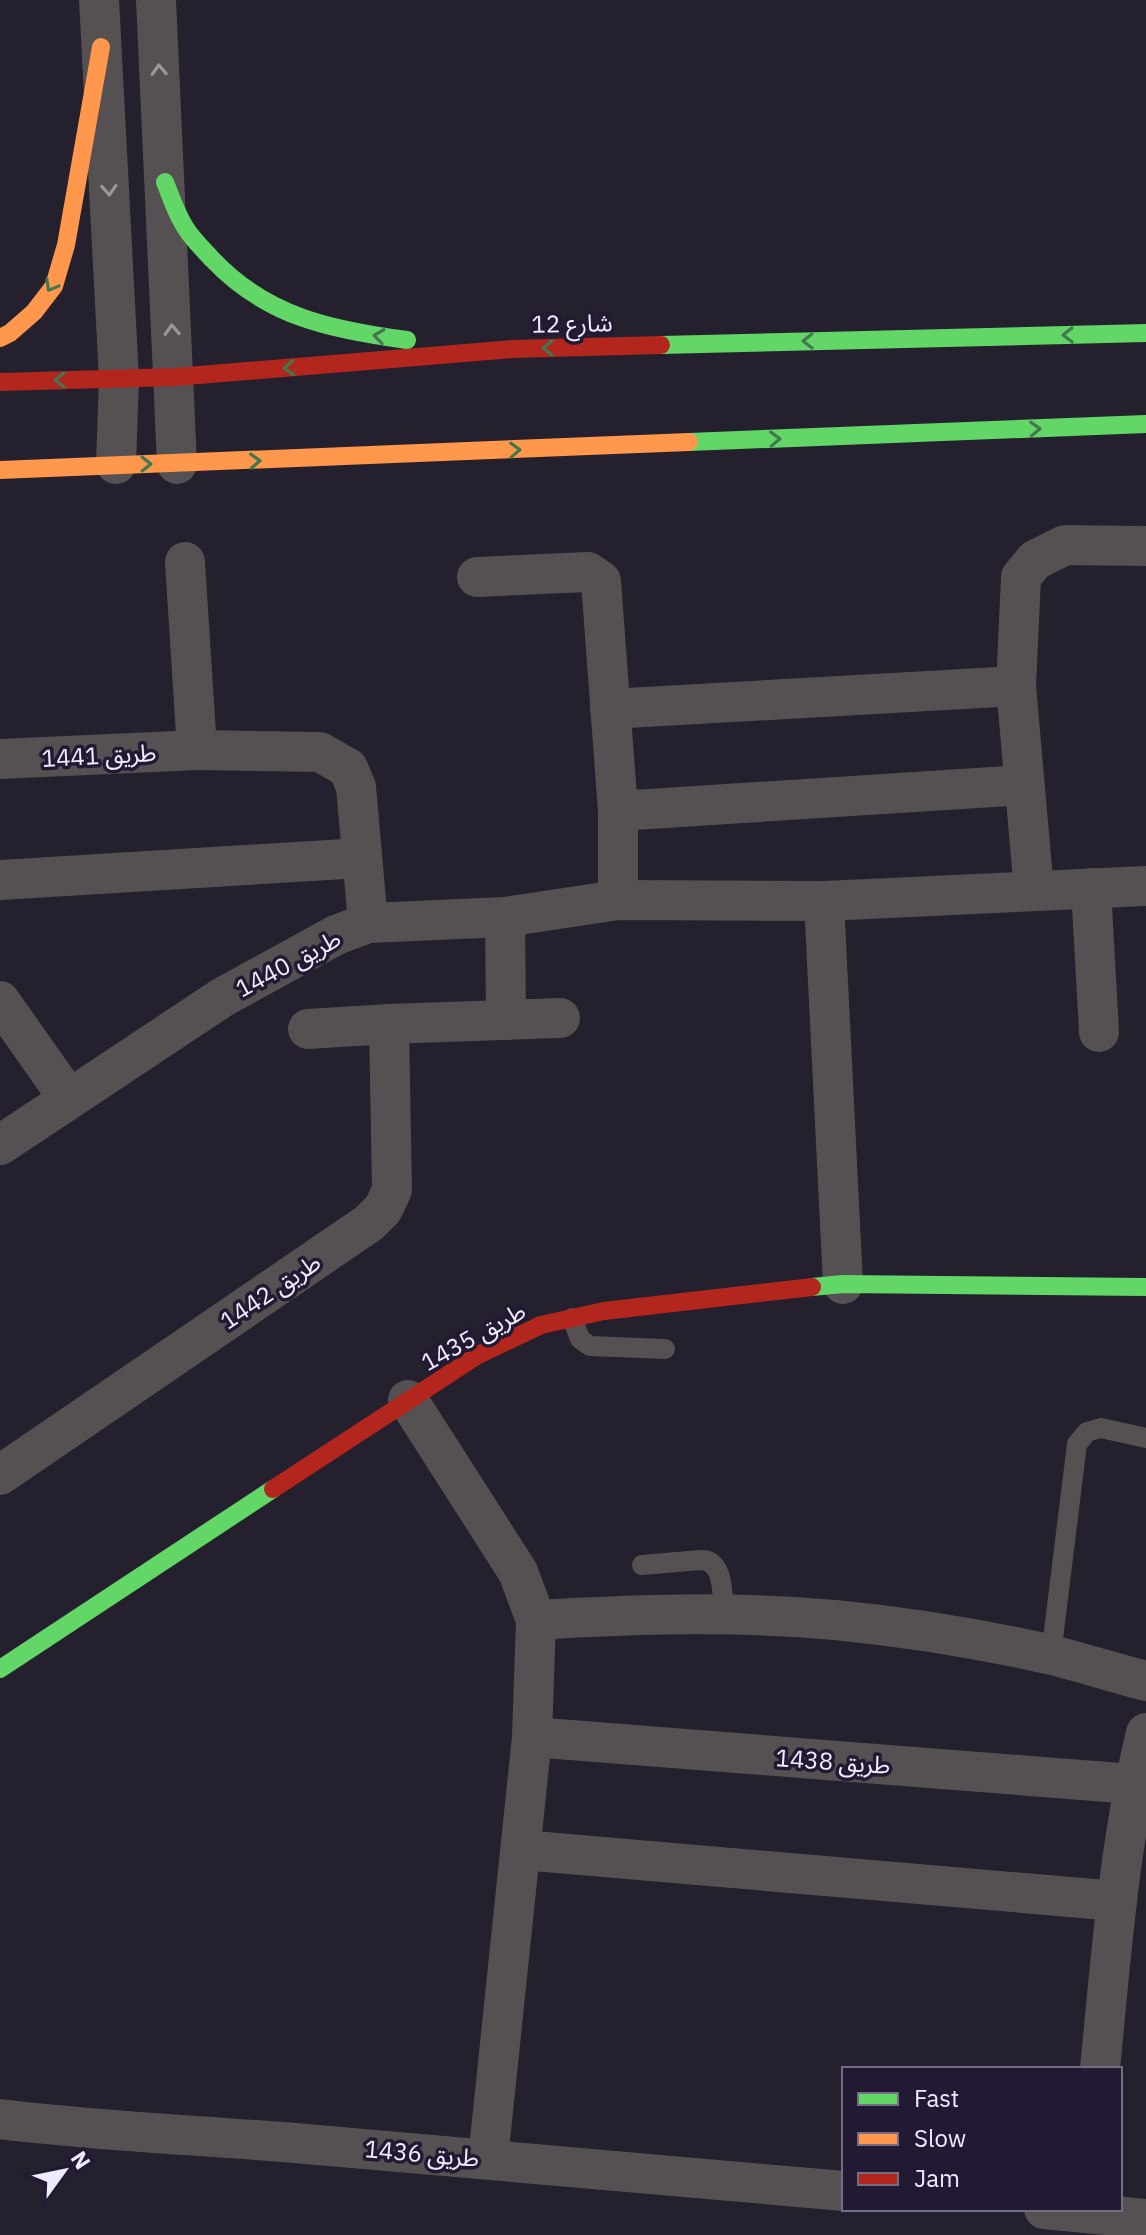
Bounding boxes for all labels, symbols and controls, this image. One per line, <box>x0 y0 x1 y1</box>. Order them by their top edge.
one-way arrow <box>151 63 168 76</box>
one-way arrow <box>100 184 117 197</box>
one-way arrow <box>46 278 61 292</box>
street label: شارع 12 <box>531 306 613 342</box>
one-way arrow <box>164 323 181 336</box>
one-way arrow <box>1061 326 1074 343</box>
one-way arrow <box>372 328 386 345</box>
one-way arrow <box>801 333 814 350</box>
one-way arrow <box>541 339 554 357</box>
one-way arrow <box>282 359 295 376</box>
one-way arrow <box>53 372 66 389</box>
one-way arrow <box>1029 420 1042 437</box>
one-way arrow <box>769 431 782 448</box>
one-way arrow <box>509 442 522 459</box>
one-way arrow <box>249 452 262 469</box>
one-way arrow <box>140 455 153 473</box>
street label: طريق 1441 <box>41 736 157 774</box>
street label: طريق 1440 <box>230 922 346 1004</box>
street label: طريق 1442 <box>213 1246 327 1336</box>
street label: طريق 1435 <box>415 1294 531 1378</box>
street label: طريق 1438 <box>775 1741 891 1781</box>
legend <box>842 2067 1122 2211</box>
text: Fast <box>914 2082 959 2114</box>
text: Slow <box>914 2122 966 2154</box>
north arrow <box>24 2131 104 2211</box>
street label: طريق 1436 <box>363 2132 481 2174</box>
text: N <box>65 2145 98 2174</box>
text: Jam <box>914 2162 960 2194</box>

